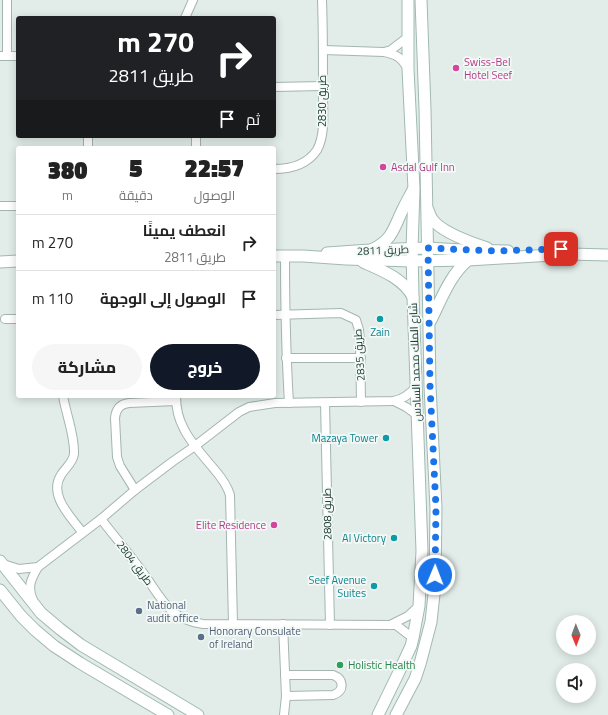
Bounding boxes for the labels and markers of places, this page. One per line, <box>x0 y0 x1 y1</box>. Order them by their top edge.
place label: Swiss-Bel Hotel Seef <box>464 54 513 83</box>
marker: Swiss-Bel Hotel Seef <box>451 63 461 73</box>
place label: Asdal Gulf Inn <box>391 159 455 175</box>
marker: Asdal Gulf Inn <box>378 162 388 172</box>
pin <box>544 232 578 266</box>
marker: Zain <box>375 314 385 324</box>
place label: Zain <box>370 324 390 340</box>
place label: Mazaya Tower <box>311 430 378 446</box>
marker: Mazaya Tower <box>381 433 391 443</box>
place label: Elite Residence <box>196 517 266 533</box>
marker: Elite Residence <box>269 520 279 530</box>
place label: Al Victory <box>342 530 387 546</box>
marker: Al Victory <box>389 533 399 543</box>
place label: Seef Avenue Suites <box>308 572 366 601</box>
marker: Seef Avenue Suites <box>369 581 379 591</box>
place label: National audit office <box>147 597 199 626</box>
marker: National audit office <box>134 606 144 616</box>
place label: Honorary Consulate of Ireland <box>209 623 301 652</box>
marker: Honorary Consulate of Ireland <box>196 632 206 642</box>
place label: Holistic Health <box>348 657 416 673</box>
marker: Holistic Health <box>335 660 345 670</box>

